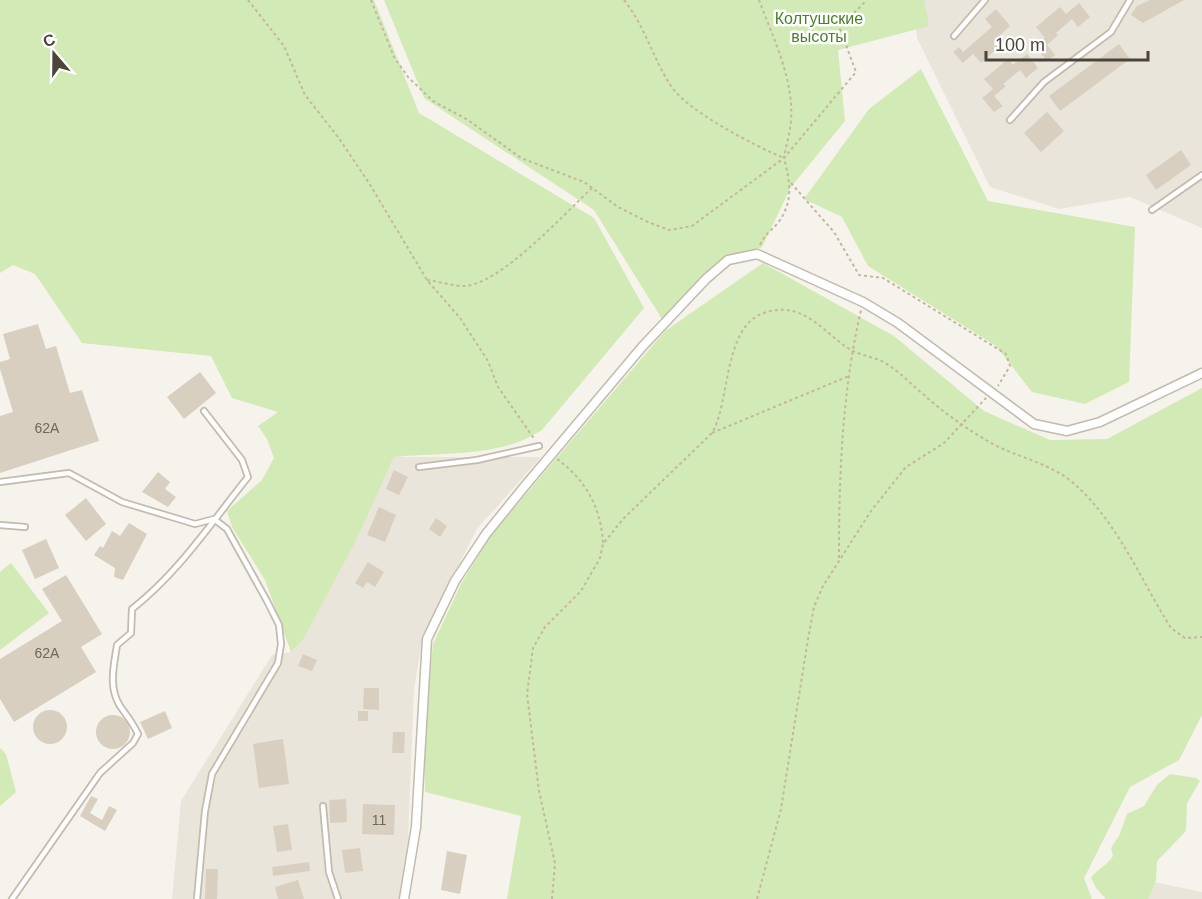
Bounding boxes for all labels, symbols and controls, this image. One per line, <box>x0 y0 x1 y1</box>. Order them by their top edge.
park label: Колтушские высоты <box>775 10 863 45</box>
north arrow <box>24 24 84 84</box>
scale bar <box>986 24 1148 62</box>
text: С <box>41 30 58 50</box>
text: 100 m <box>995 35 1045 55</box>
house number: 62А <box>35 420 60 436</box>
house number: 62А <box>35 645 60 661</box>
house number: 11 <box>372 812 386 828</box>

